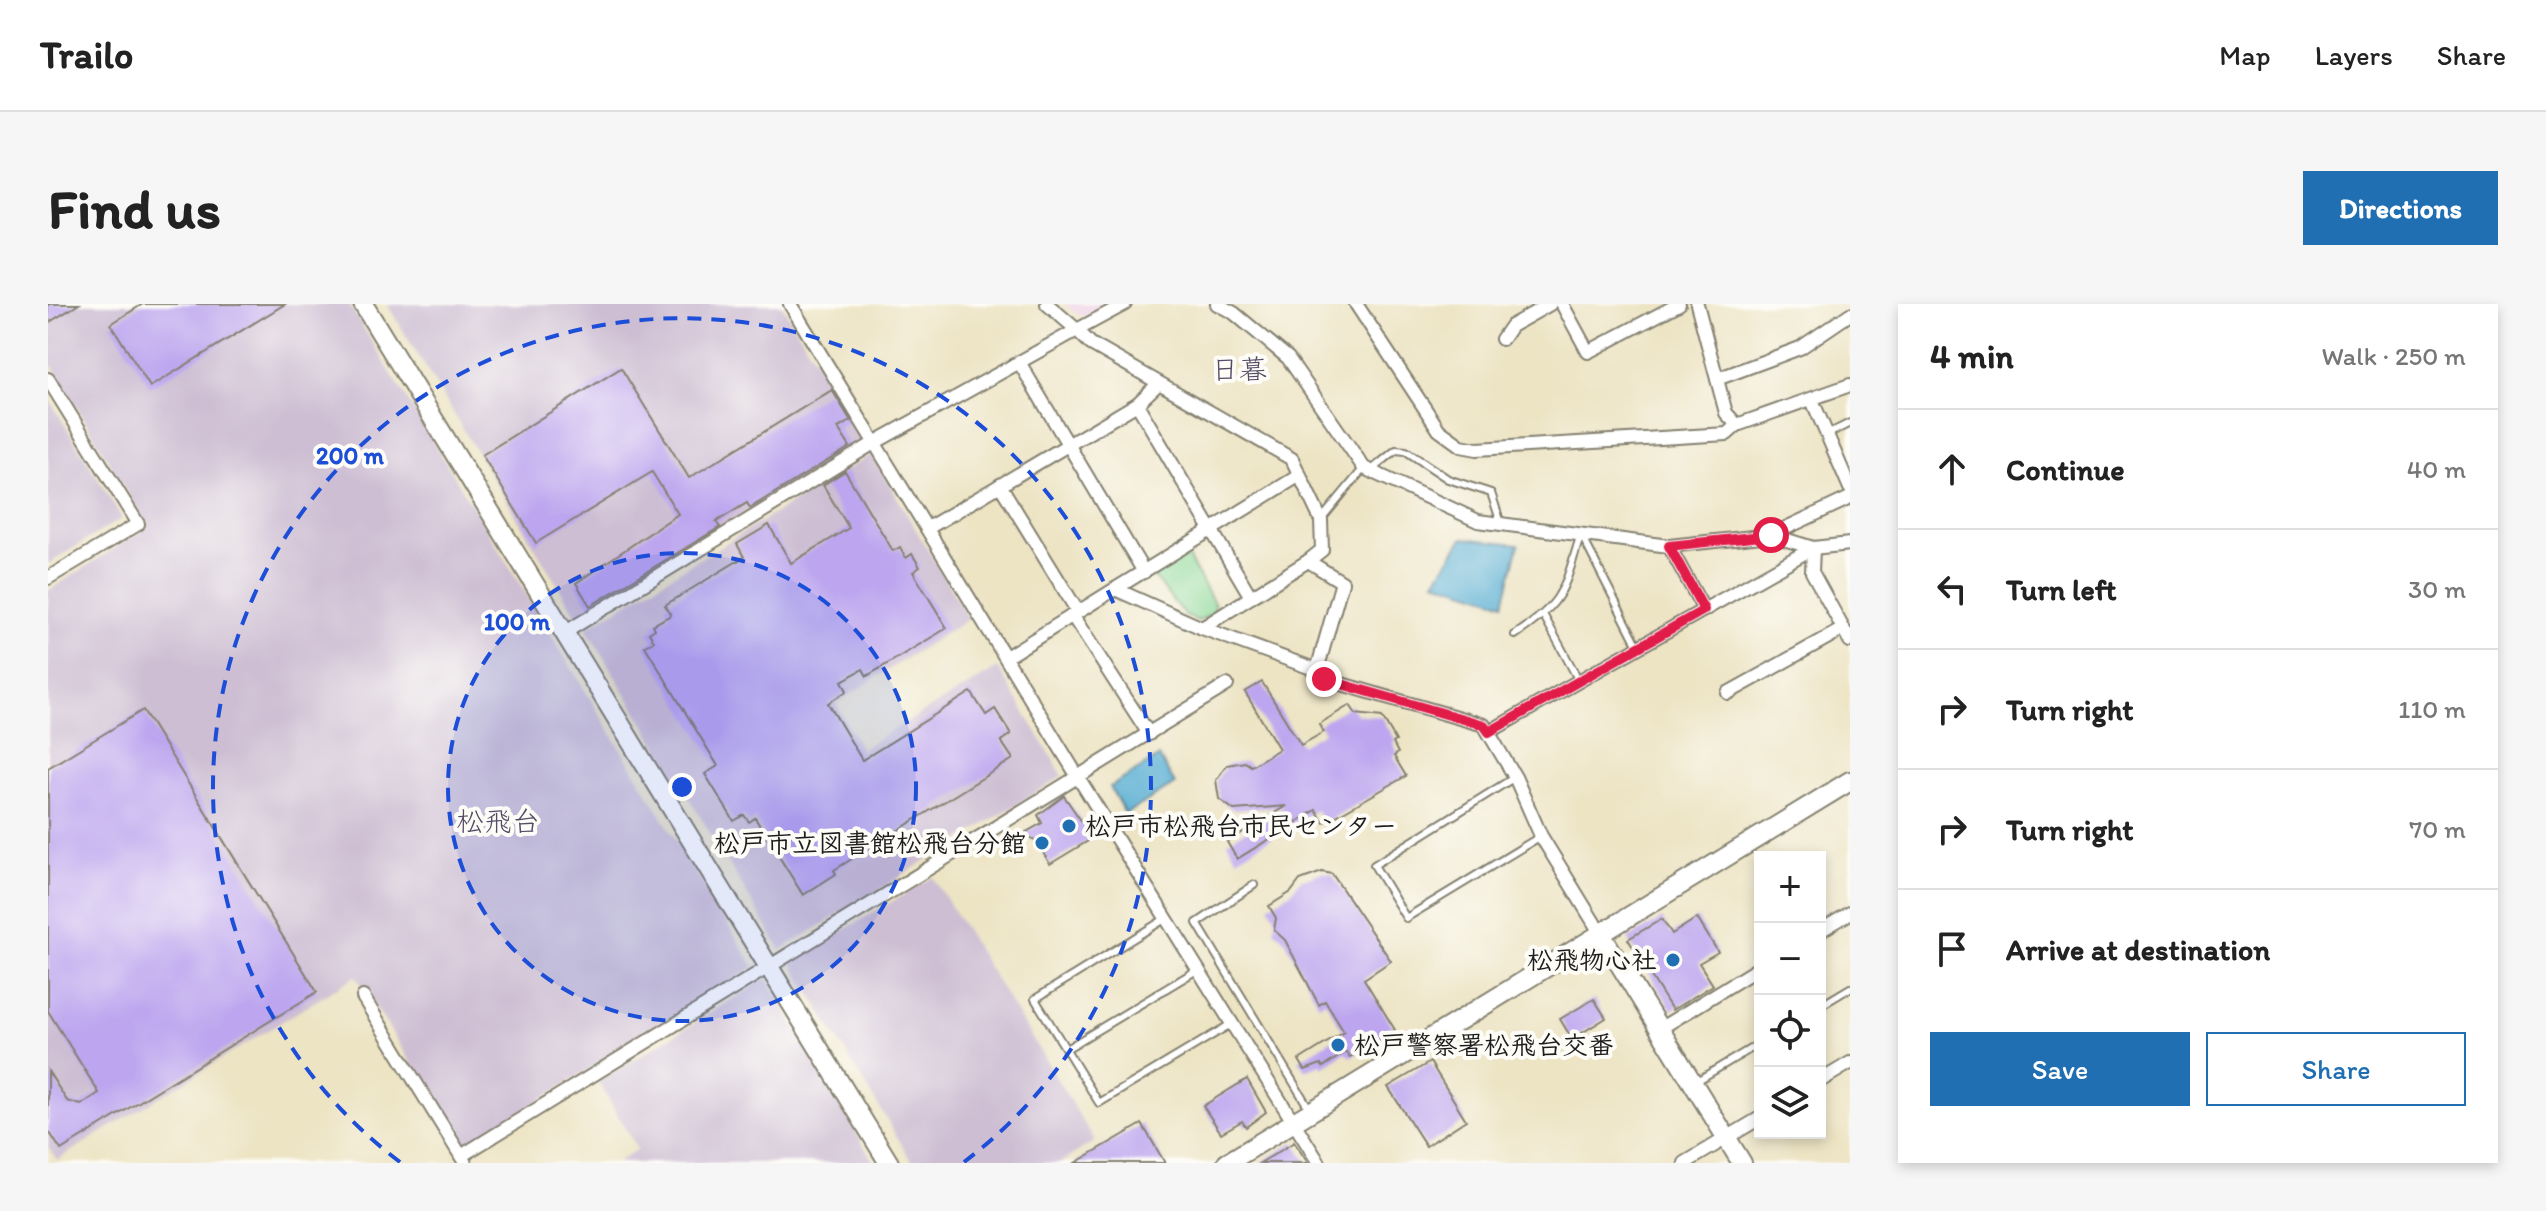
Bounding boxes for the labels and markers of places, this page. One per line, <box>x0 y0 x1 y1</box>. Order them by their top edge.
centre of rings <box>668 773 696 801</box>
place label: 松戸市松飛台市民センター <box>1085 810 1397 842</box>
marker: 松戸市松飛台市民センター <box>1060 817 1078 835</box>
place label: 松戸市立図書館松飛台分館 <box>714 827 1026 859</box>
marker: 松戸市立図書館松飛台分館 <box>1033 834 1051 852</box>
place label: 松飛物心社 <box>1527 944 1657 976</box>
marker: 松飛物心社 <box>1664 951 1682 969</box>
place label: 松戸警察署松飛台交番 <box>1354 1029 1614 1061</box>
marker: 松戸警察署松飛台交番 <box>1329 1036 1347 1054</box>

